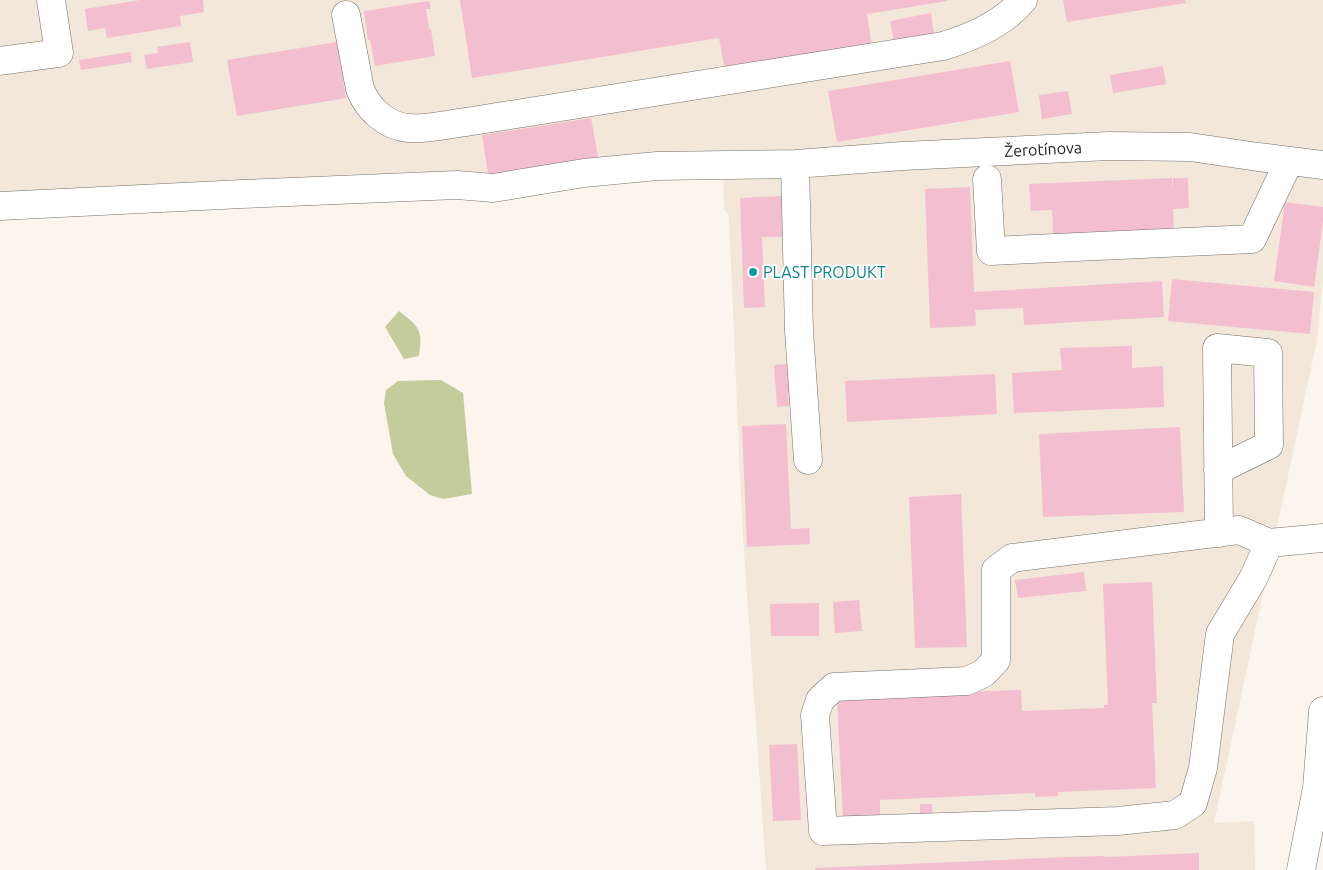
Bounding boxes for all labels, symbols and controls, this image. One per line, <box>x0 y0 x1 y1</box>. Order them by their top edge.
street label: Žerotínova <box>1004 137 1082 160</box>
place label: PLAST PRODUKT <box>763 263 886 281</box>
marker: PLAST PRODUKT <box>747 266 759 278</box>

